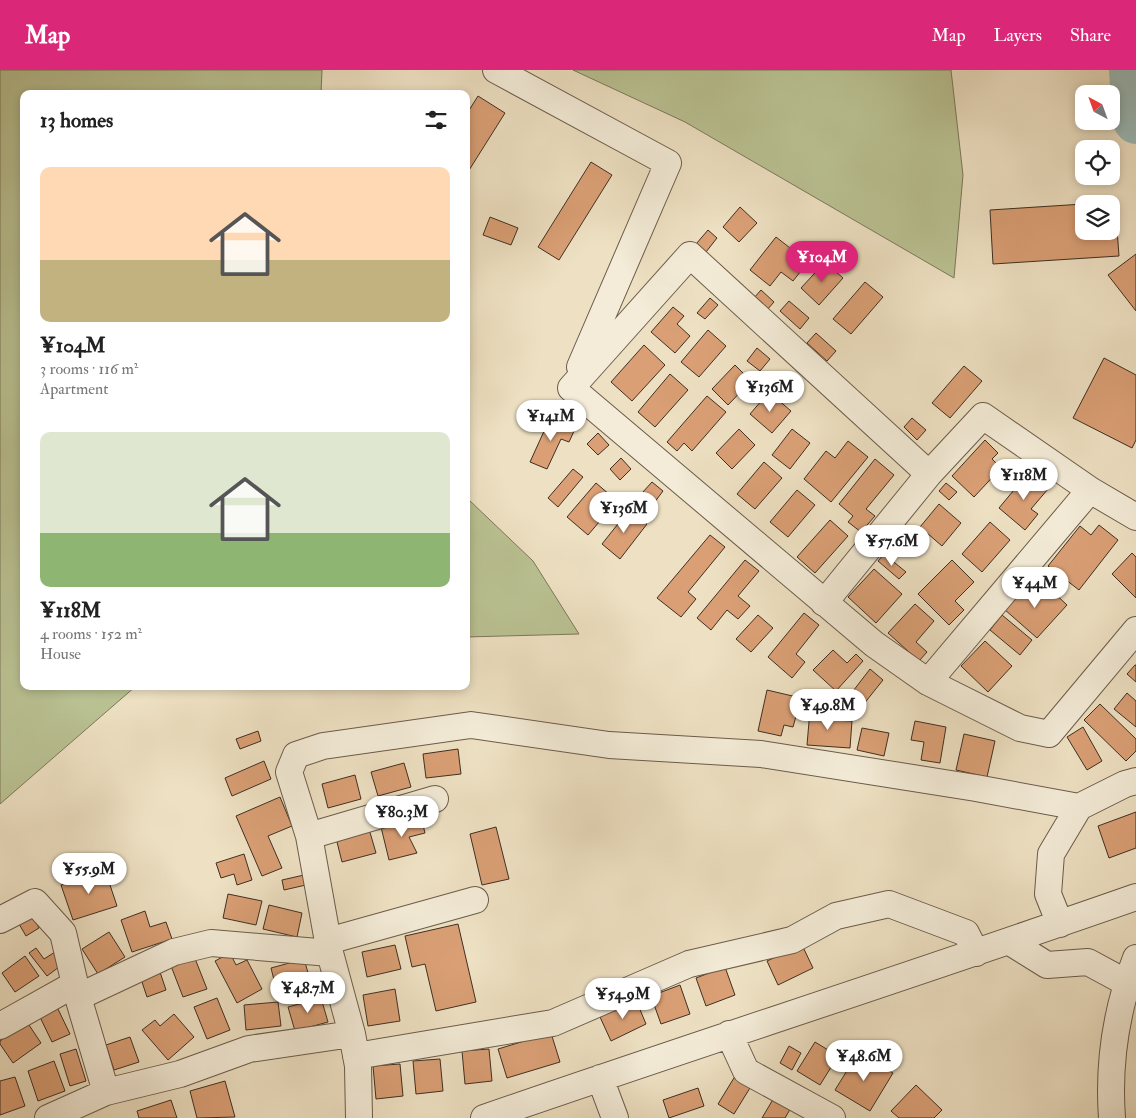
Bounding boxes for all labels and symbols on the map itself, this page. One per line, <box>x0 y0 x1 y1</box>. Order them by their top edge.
north arrow <box>1075 85 1120 130</box>
pin: ¥104M <box>787 240 857 283</box>
pin: ¥136M <box>735 370 805 413</box>
pin: ¥141M <box>516 400 586 442</box>
pin: ¥118M <box>989 458 1059 501</box>
pin: ¥136M <box>589 492 659 534</box>
pin: ¥57.6M <box>851 524 933 567</box>
pin: ¥44M <box>1005 566 1065 609</box>
pin: ¥49.8M <box>787 688 869 731</box>
pin: ¥80.3M <box>361 796 443 838</box>
pin: ¥55.9M <box>48 852 130 895</box>
pin: ¥48.7M <box>267 972 349 1014</box>
pin: ¥54.9M <box>582 978 664 1020</box>
pin: ¥48.6M <box>823 1040 905 1082</box>

